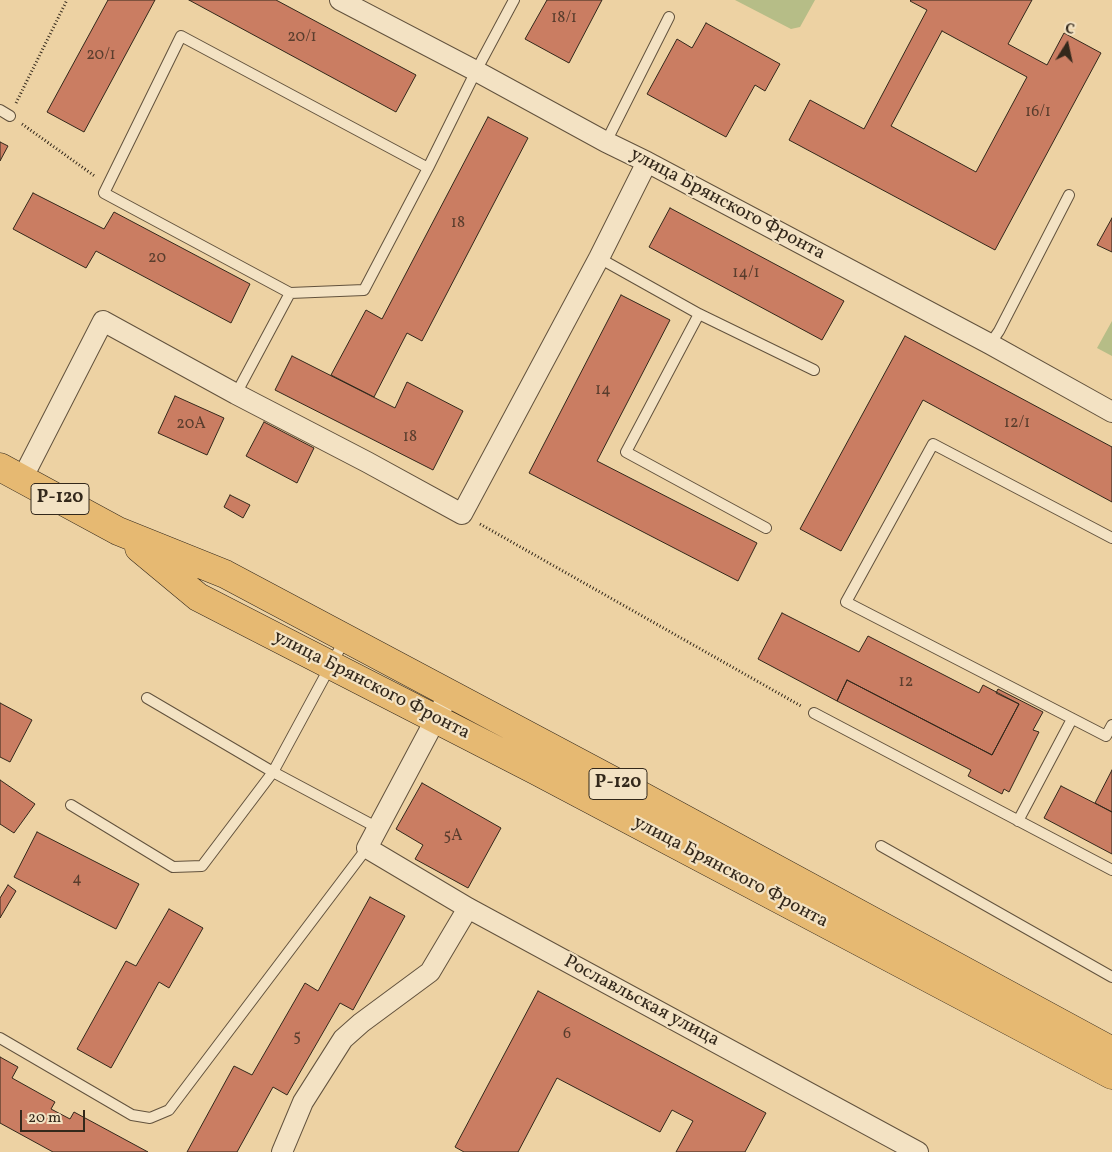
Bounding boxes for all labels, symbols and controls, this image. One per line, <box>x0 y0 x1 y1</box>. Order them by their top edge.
house number: 18/1 <box>551 9 577 29</box>
north arrow <box>1042 20 1092 70</box>
text: С <box>1064 20 1076 40</box>
house number: 20/1 <box>287 28 317 48</box>
house number: 20/1 <box>86 46 116 66</box>
house number: 16/1 <box>1025 103 1051 123</box>
street label: улица Брянского Фронта <box>625 144 829 266</box>
house number: 18 <box>451 214 465 234</box>
house number: 20 <box>148 249 166 269</box>
house number: 14/1 <box>732 264 760 284</box>
house number: 14 <box>595 381 611 401</box>
house number: 12/1 <box>1004 414 1030 434</box>
house number: 20А <box>176 415 206 435</box>
house number: 18 <box>403 428 417 448</box>
road number: Р-120 <box>31 484 89 514</box>
street label: улица Брянского Фронта <box>269 626 473 746</box>
house number: 12 <box>899 673 913 693</box>
road number: Р-120 <box>589 769 647 800</box>
street label: улица Брянского Фронта <box>628 812 832 934</box>
house number: 5А <box>444 827 462 847</box>
house number: 4 <box>72 870 82 890</box>
street label: Рославльская улица <box>559 951 723 1053</box>
house number: 6 <box>563 1025 571 1045</box>
house number: 5 <box>293 1028 301 1048</box>
scale bar <box>22 1100 88 1132</box>
text: 20 m <box>28 1108 61 1129</box>

